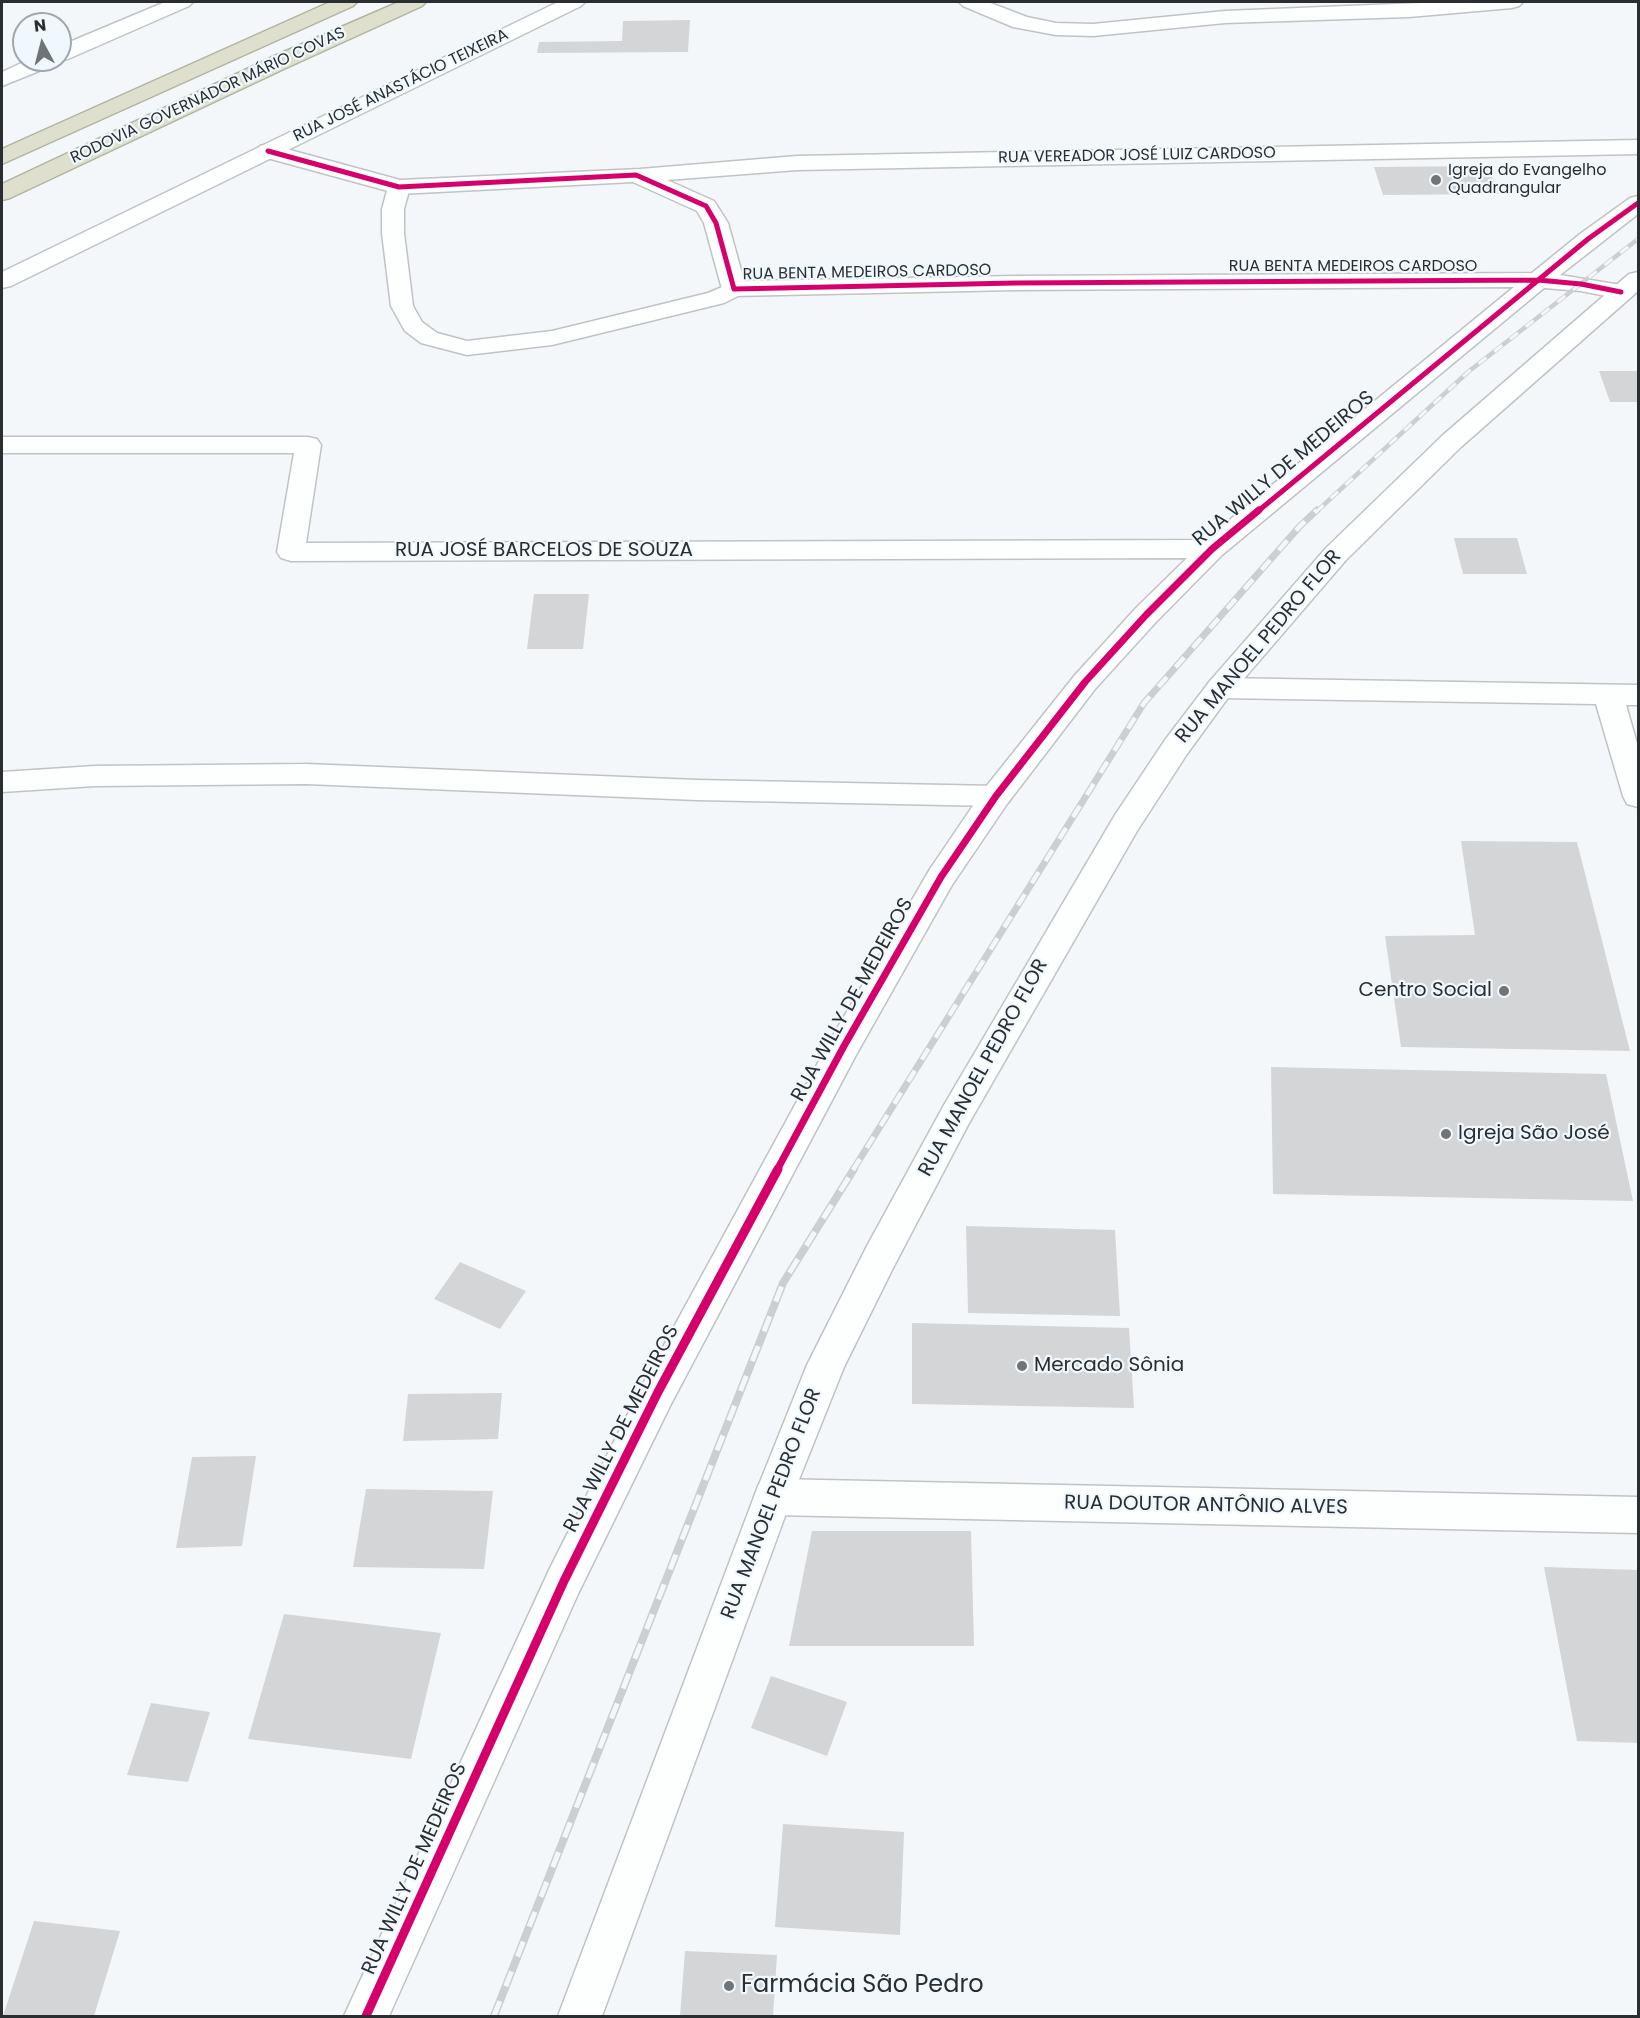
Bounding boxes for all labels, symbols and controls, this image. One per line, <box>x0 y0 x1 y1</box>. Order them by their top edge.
north arrow <box>12 12 72 72</box>
text: N <box>33 13 47 38</box>
street label: RODOVIA GOVERNADOR MÁRIO COVAS <box>68 24 348 168</box>
street label: RUA JOSÉ ANASTÁCIO TEIXEIRA <box>290 25 512 147</box>
street label: RUA VEREADOR JOSÉ LUIZ CARDOSO <box>998 144 1276 168</box>
place label: Igreja do Evangelho Quadrangular <box>1448 161 1606 199</box>
marker: Igreja do Evangelho Quadrangular <box>1429 173 1443 187</box>
street label: RUA BENTA MEDEIROS CARDOSO <box>1229 257 1477 277</box>
street label: RUA BENTA MEDEIROS CARDOSO <box>743 261 991 285</box>
street label: RUA WILLY DE MEDEIROS <box>1188 386 1380 552</box>
street label: RUA JOSÉ BARCELOS DE SOUZA <box>395 539 693 563</box>
street label: RUA MANOEL PEDRO FLOR <box>1171 545 1347 749</box>
street label: RUA WILLY DE MEDEIROS <box>787 894 919 1106</box>
street label: RUA MANOEL PEDRO FLOR <box>914 955 1054 1181</box>
place label: Centro Social <box>1358 979 1492 1003</box>
marker: Centro Social <box>1497 984 1511 998</box>
place label: Igreja São José <box>1458 1122 1610 1146</box>
marker: Igreja São José <box>1439 1127 1453 1141</box>
street label: RUA WILLY DE MEDEIROS <box>559 1321 685 1537</box>
place label: Mercado Sônia <box>1034 1354 1184 1378</box>
marker: Mercado Sônia <box>1015 1359 1029 1373</box>
street label: RUA MANOEL PEDRO FLOR <box>717 1385 827 1623</box>
street label: RUA DOUTOR ANTÔNIO ALVES <box>1064 1492 1348 1520</box>
street label: RUA WILLY DE MEDEIROS <box>357 1759 473 1979</box>
place label: Farmácia São Pedro <box>741 1972 984 2000</box>
marker: Farmácia São Pedro <box>722 1979 736 1993</box>

